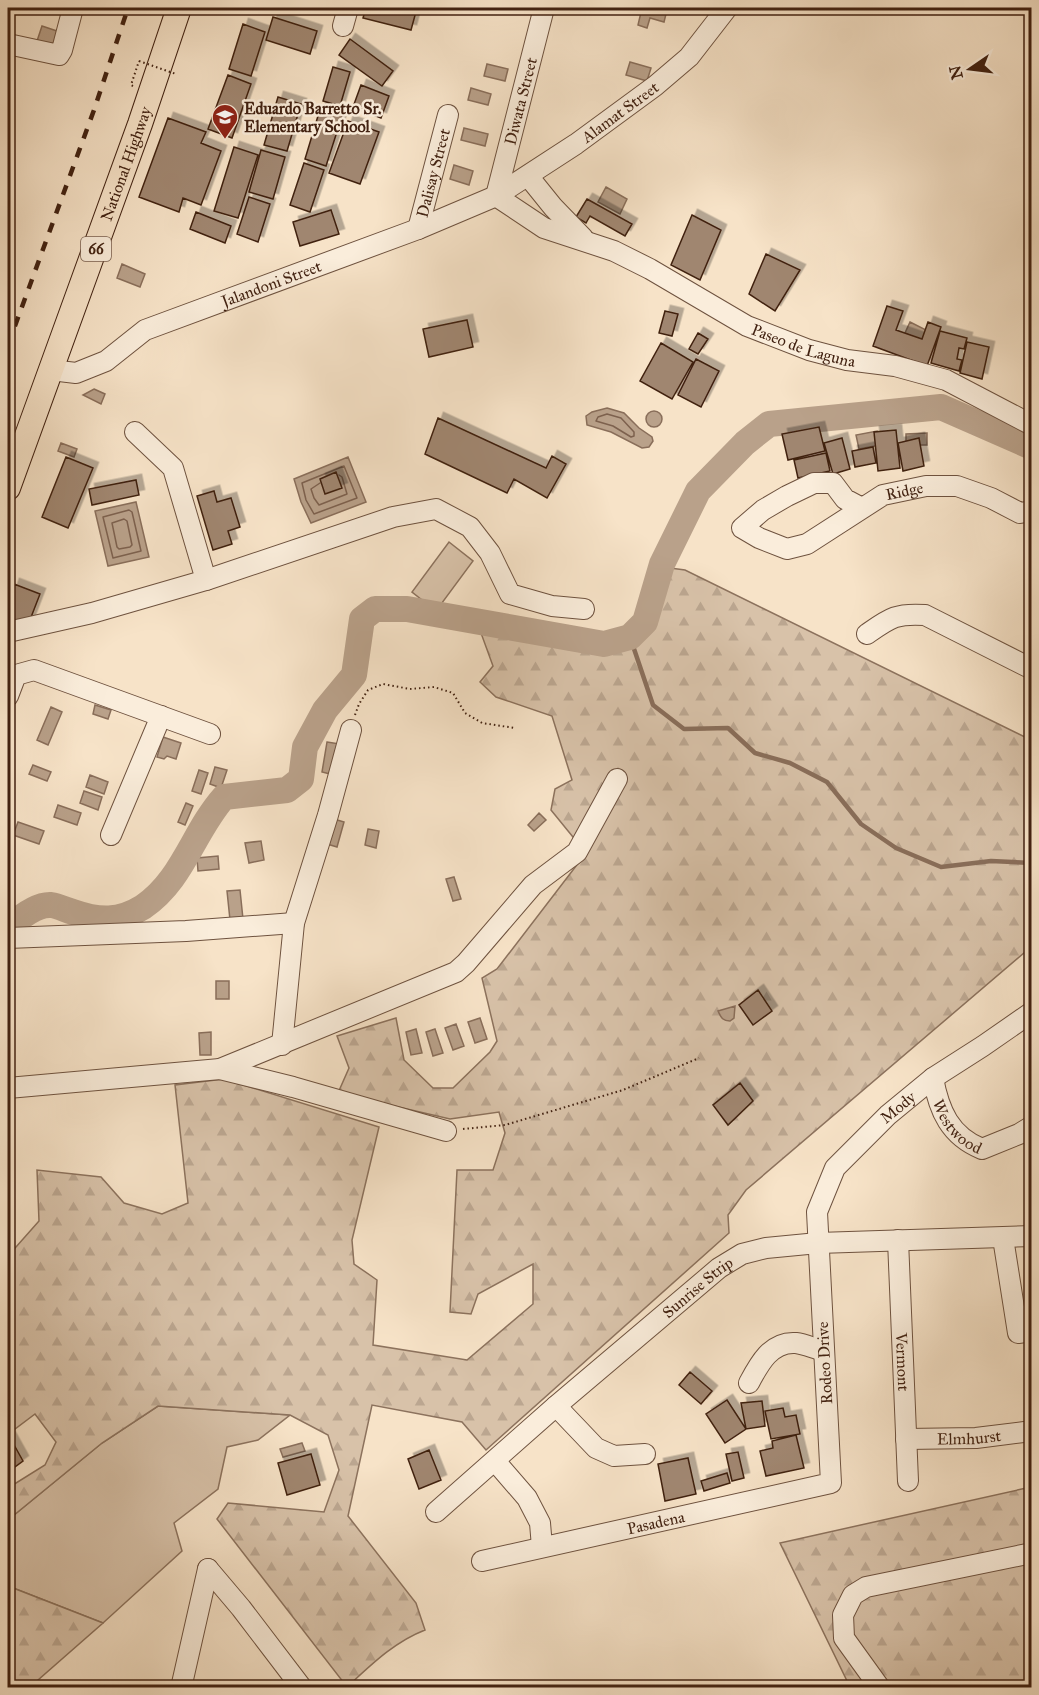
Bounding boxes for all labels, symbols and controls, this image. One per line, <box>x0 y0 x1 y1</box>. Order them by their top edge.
north arrow <box>940 39 1000 99</box>
street label: Diwata Street <box>500 55 541 147</box>
text: N <box>945 63 967 81</box>
street label: Alamat Street <box>577 77 663 147</box>
place label: Eduardo Barretto Sr. Elementary School <box>244 99 381 137</box>
school or university icon: Eduardo Barretto Sr. Elementary School <box>210 102 240 140</box>
street label: National Highway <box>97 104 155 224</box>
street label: Dalisay Street <box>412 126 454 220</box>
road number: 66 <box>81 237 111 261</box>
street label: Jalandoni Street <box>217 256 324 313</box>
street label: Paseo de Laguna <box>749 320 856 371</box>
street label: Ridge <box>884 478 925 504</box>
street label: Mody <box>877 1087 920 1127</box>
street label: Westwood <box>929 1096 985 1158</box>
street label: Sunrise Strip <box>658 1253 736 1322</box>
street label: Rodeo Drive <box>813 1321 836 1405</box>
street label: Vermont <box>892 1331 913 1392</box>
street label: Elmhurst <box>937 1426 1002 1449</box>
street label: Pasadena <box>625 1507 687 1538</box>

